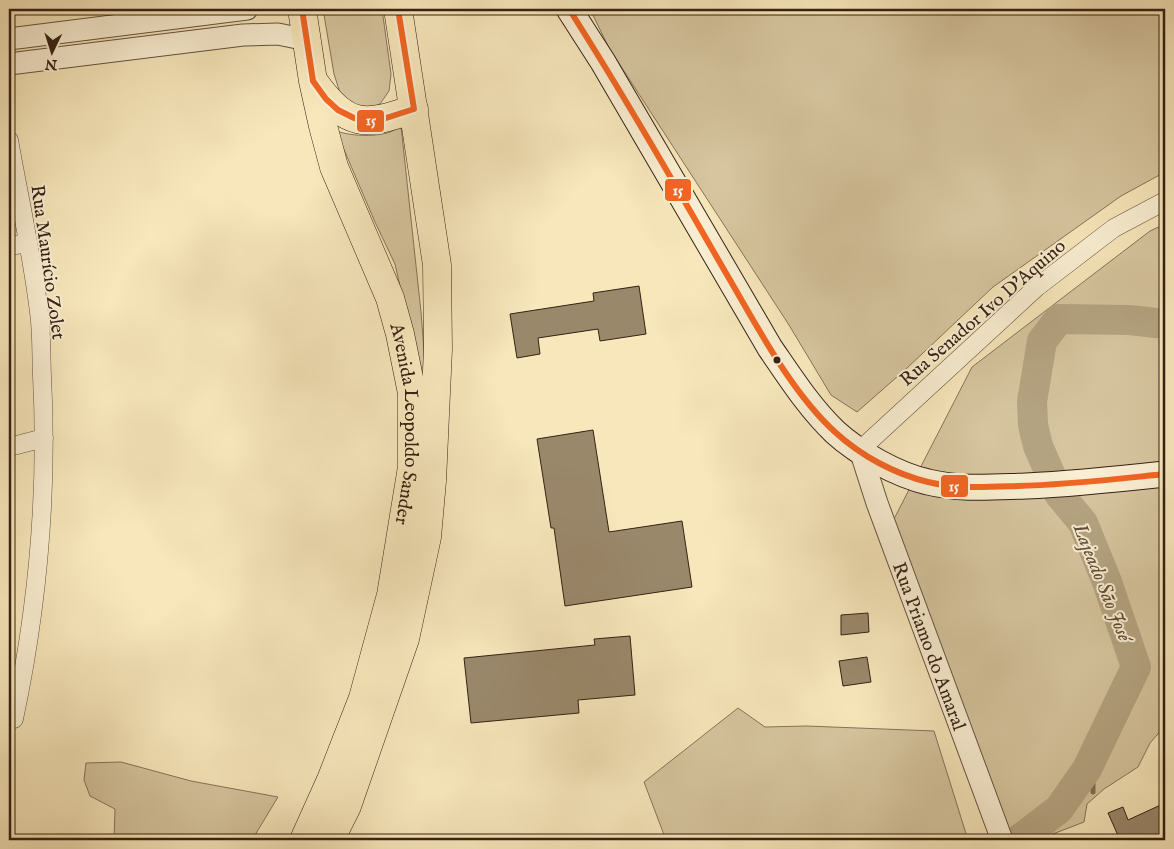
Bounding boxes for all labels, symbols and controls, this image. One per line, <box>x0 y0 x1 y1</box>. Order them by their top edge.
north arrow <box>28 28 78 78</box>
text: N <box>44 55 59 73</box>
line badge: 15 <box>356 109 385 133</box>
text: 15 <box>366 112 376 130</box>
line badge: 15 <box>664 178 692 202</box>
text: 15 <box>673 182 683 200</box>
street label: Rua Maurício Zolet <box>24 183 70 342</box>
street label: Rua Senador Ivo D'Aquino <box>895 235 1071 392</box>
street label: Avenida Leopoldo Sander <box>383 320 422 526</box>
unlabelled marker <box>772 355 782 365</box>
line badge: 15 <box>940 474 969 498</box>
text: 15 <box>949 478 959 496</box>
water label: Lajeado São José <box>1066 519 1138 648</box>
street label: Rua Priamo do Amaral <box>886 559 971 735</box>

